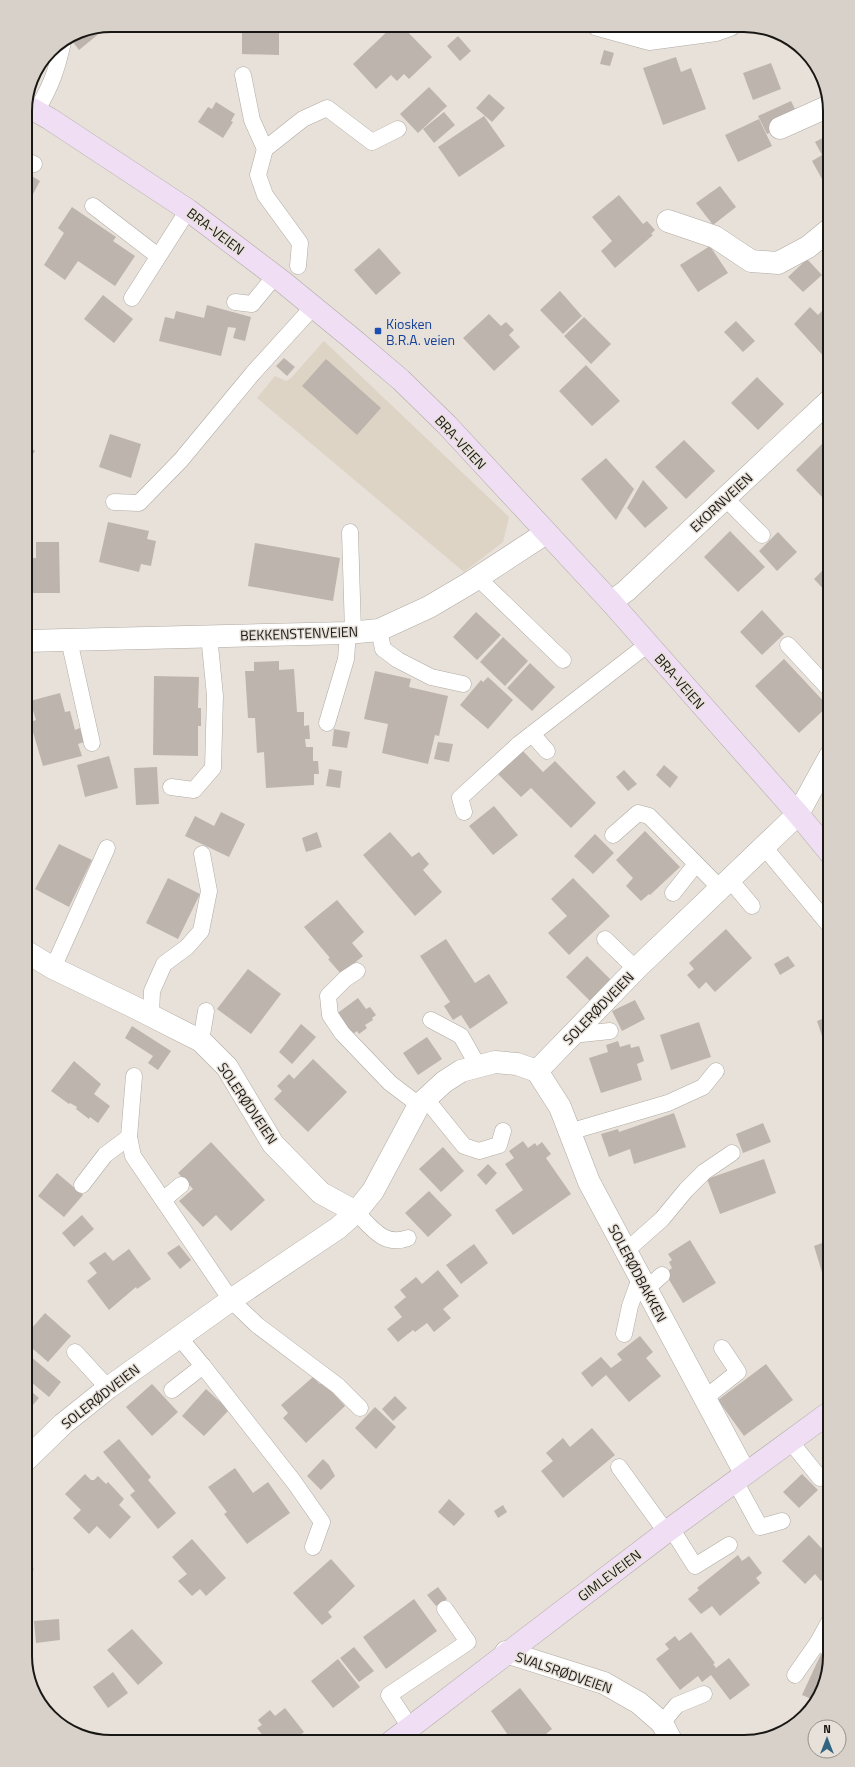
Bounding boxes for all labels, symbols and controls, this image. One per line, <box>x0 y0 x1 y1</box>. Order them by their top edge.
street label: BRA-VEIEN <box>183 202 249 260</box>
place label: Kiosken B.R.A. veien <box>386 313 455 350</box>
marker: Kiosken B.R.A. veien <box>373 326 383 336</box>
street label: BRA-VEIEN <box>430 410 492 474</box>
street label: EKORNVEIEN <box>685 467 757 537</box>
street label: BEKKENSTENVEIEN <box>240 620 358 646</box>
street label: BRA-VEIEN <box>650 649 710 713</box>
street label: SOLERØDVEIEN <box>558 967 638 1049</box>
street label: SOLERØDVEIEN <box>213 1058 283 1148</box>
street label: SOLERØDBAKKEN <box>603 1220 673 1326</box>
street label: SOLERØDVEIEN <box>56 1359 144 1433</box>
street label: GIMLEVEIEN <box>573 1544 645 1606</box>
street label: SVALSRØDVEIEN <box>513 1646 615 1698</box>
north arrow <box>807 1719 847 1759</box>
text: N <box>823 1721 831 1737</box>

